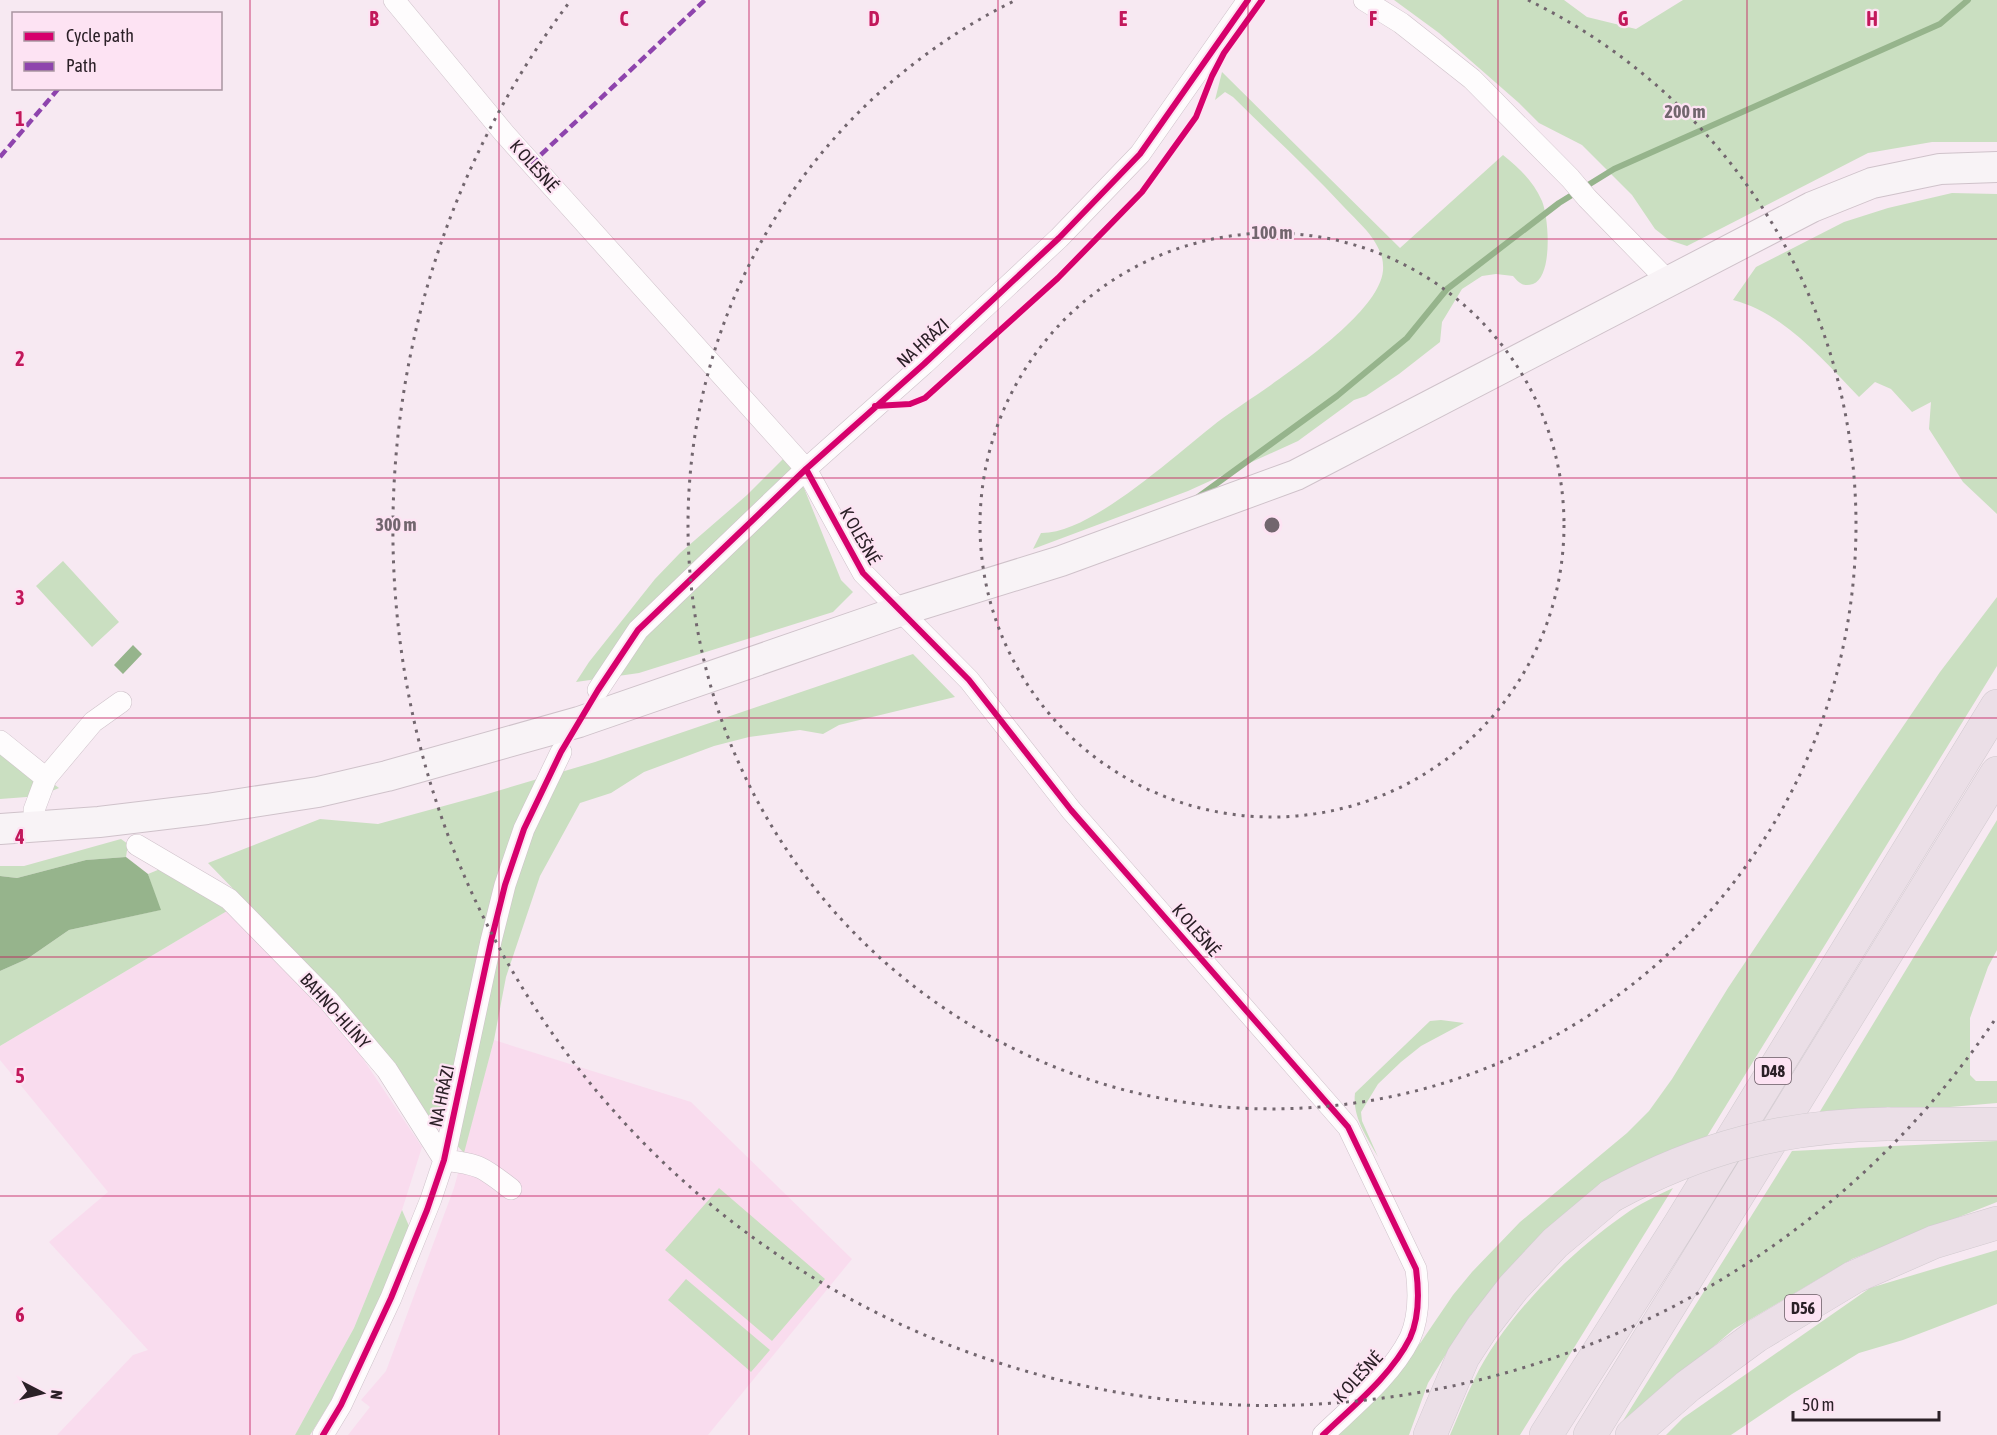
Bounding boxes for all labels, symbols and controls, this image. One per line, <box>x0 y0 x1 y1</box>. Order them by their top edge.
text: B <box>369 7 379 30</box>
text: C <box>620 7 629 30</box>
text: D <box>868 7 880 30</box>
text: E <box>1119 7 1128 30</box>
text: F <box>1369 7 1377 30</box>
text: G <box>1618 7 1629 30</box>
text: H <box>1866 7 1878 30</box>
legend <box>12 12 222 90</box>
text: Cycle path <box>66 25 134 46</box>
text: Path <box>66 55 97 76</box>
text: 200 m <box>1665 101 1705 122</box>
text: 1 <box>15 107 25 130</box>
street label: K OLEŠNÉ <box>506 135 563 196</box>
text: 100 m <box>1252 222 1292 243</box>
street label: NA HRÁZI <box>892 314 953 371</box>
text: 2 <box>15 347 25 370</box>
street label: K OLEŠNÉ <box>836 504 885 568</box>
text: 300 m <box>376 514 416 535</box>
centre of rings <box>1262 515 1282 535</box>
text: 3 <box>15 586 25 609</box>
text: 4 <box>14 825 25 848</box>
street label: K OLEŠNÉ <box>1168 899 1225 960</box>
street label: BAHNO-HLÍNY <box>296 969 375 1053</box>
road number: D48 <box>1755 1058 1791 1084</box>
street label: NA HRÁZI <box>425 1063 458 1129</box>
text: 5 <box>15 1064 25 1087</box>
road number: D56 <box>1785 1295 1821 1321</box>
text: 6 <box>15 1303 25 1326</box>
street label: K OLEŠNÉ <box>1329 1346 1387 1407</box>
north arrow <box>12 1363 72 1423</box>
scale bar <box>1793 1384 1938 1422</box>
text: N <box>47 1389 66 1401</box>
text: 50 m <box>1802 1394 1834 1415</box>

